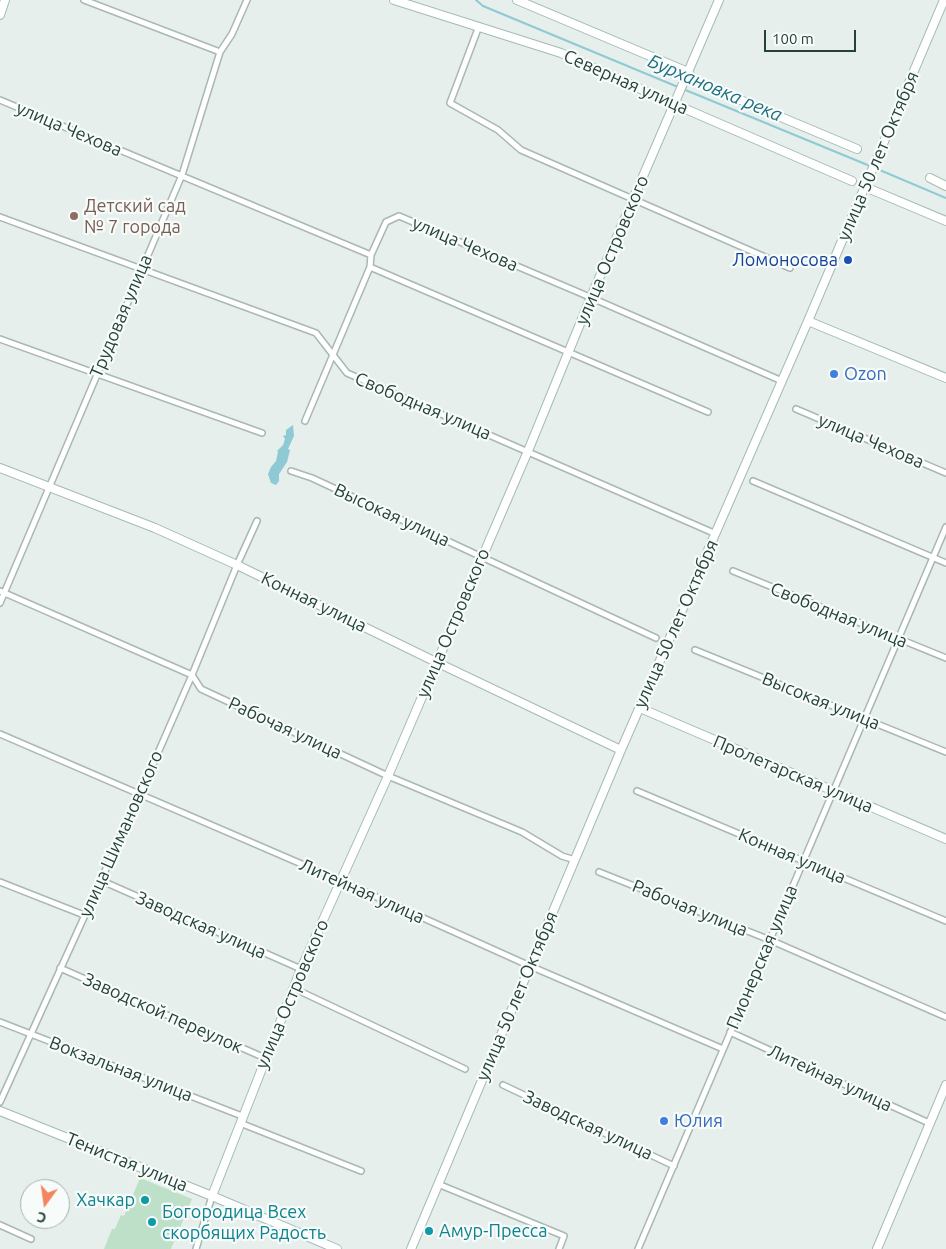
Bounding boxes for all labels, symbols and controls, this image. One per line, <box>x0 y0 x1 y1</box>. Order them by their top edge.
scale bar <box>766 20 858 52</box>
text: 100 m <box>772 30 814 47</box>
street label: Северная улица <box>560 45 692 119</box>
water label: Бурхановка река <box>645 49 785 127</box>
street label: улица 50 лет Октября <box>832 68 924 244</box>
street label: улица Чехова <box>13 97 125 161</box>
street label: улица Островского <box>571 172 653 328</box>
place label: Детский сад № 7 города <box>84 195 186 238</box>
marker: Детский сад № 7 города <box>68 210 80 222</box>
street label: улица Чехова <box>409 212 521 276</box>
place label: Ломоносова <box>732 249 838 271</box>
street label: Трудовая улица <box>85 251 157 381</box>
marker: Ломоносова <box>842 254 854 266</box>
place label: Ozon <box>844 363 887 385</box>
street label: Свободная улица <box>352 368 494 444</box>
marker: Ozon <box>828 368 840 380</box>
street label: улица Чехова <box>815 409 927 473</box>
street label: Высокая улица <box>331 479 453 551</box>
street label: улица 50 лет Октября <box>629 536 723 712</box>
street label: улица Островского <box>412 545 494 701</box>
street label: Конная улица <box>258 567 370 637</box>
street label: Свободная улица <box>767 578 911 652</box>
street label: Высокая улица <box>759 668 883 734</box>
street label: Рабочая улица <box>225 692 345 764</box>
street label: Пролетарская улица <box>710 731 876 817</box>
street label: улица Шимановского <box>74 747 168 921</box>
street label: Конная улица <box>735 824 849 888</box>
street label: Литейная улица <box>296 854 428 928</box>
street label: Рабочая улица <box>629 875 751 941</box>
street label: Пионерская улица <box>722 882 802 1032</box>
street label: Заводская улица <box>133 887 269 963</box>
street label: улица 50 лет Октября <box>471 908 563 1084</box>
street label: улица Островского <box>251 916 333 1072</box>
street label: Заводской переулок <box>80 968 246 1058</box>
street label: Вокзальная улица <box>46 1032 196 1106</box>
street label: Литейная улица <box>764 1040 896 1116</box>
street label: Заводская улица <box>520 1086 656 1164</box>
place label: Юлия <box>674 1110 723 1132</box>
marker: Юлия <box>658 1115 670 1127</box>
street label: Тенистая улица <box>63 1128 191 1196</box>
north arrow <box>20 1179 70 1229</box>
place label: Хачкар <box>76 1189 135 1211</box>
marker: Хачкар <box>139 1194 151 1206</box>
place label: Богородица Всех скорбящих Радость <box>162 1201 326 1244</box>
text: С <box>35 1209 48 1226</box>
marker: Богородица Всех скорбящих Радость <box>146 1216 158 1228</box>
place label: Амур-Пресса <box>439 1220 547 1242</box>
marker: Амур-Пресса <box>423 1225 435 1237</box>

